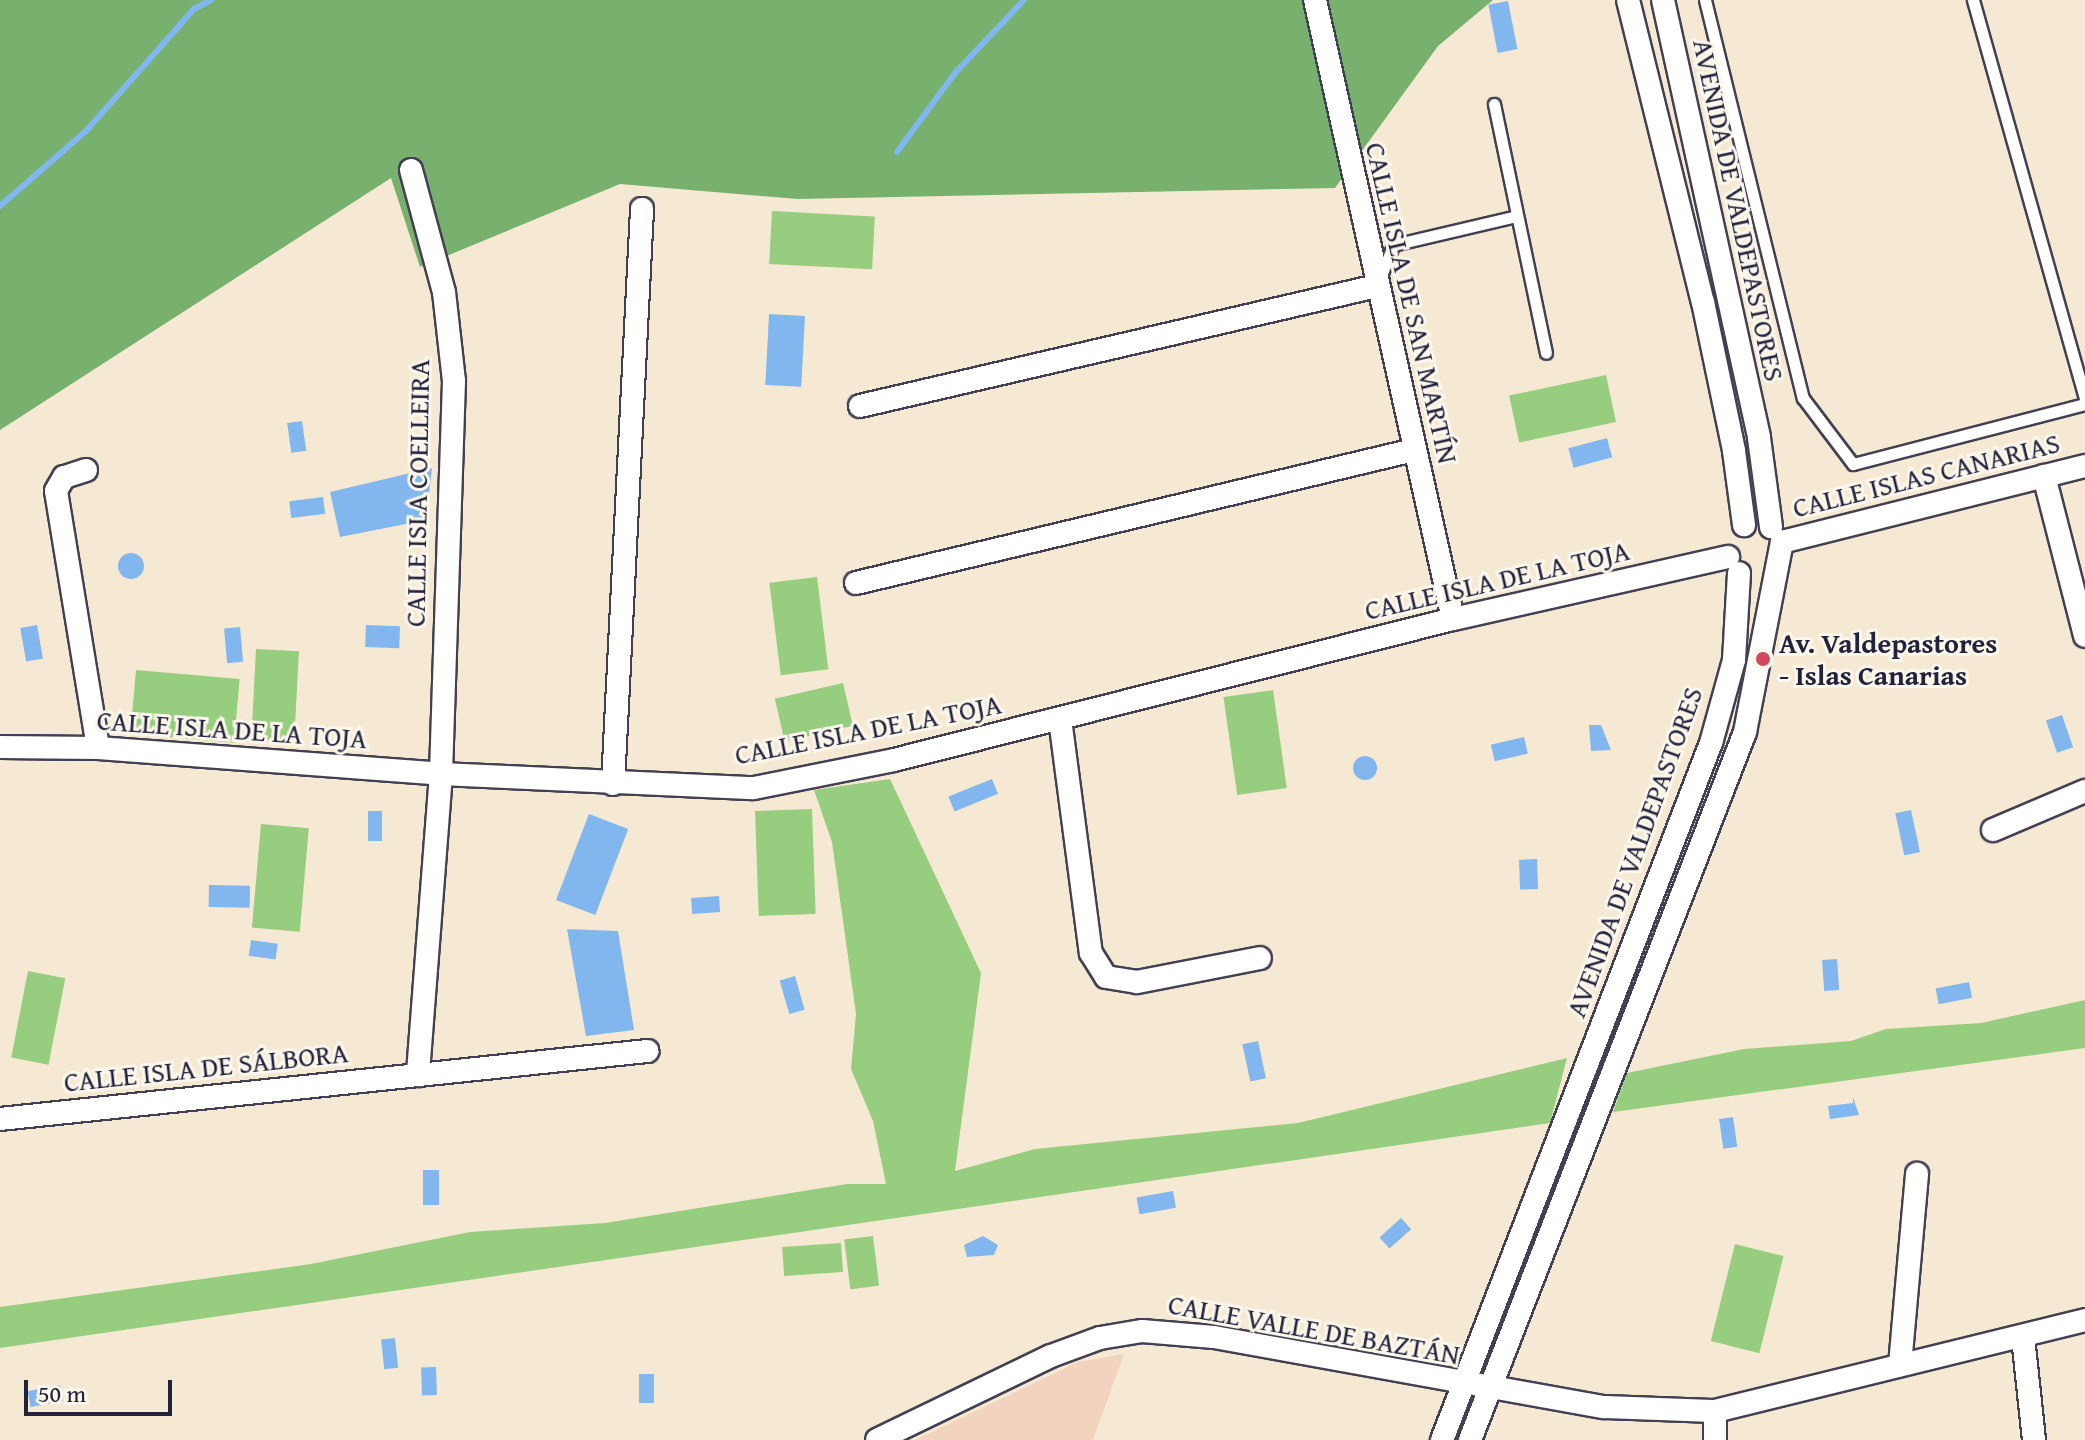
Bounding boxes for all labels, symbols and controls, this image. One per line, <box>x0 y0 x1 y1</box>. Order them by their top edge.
street label: AVENIDA DE VALDEPASTORES <box>1686 36 1792 384</box>
street label: CALLE ISLA DE SAN MARTÍN <box>1359 139 1465 467</box>
street label: CALLE ISLA COELLEIRA <box>398 359 436 627</box>
street label: CALLE ISLAS CANARIAS <box>1789 426 2063 524</box>
street label: CALLE ISLA DE LA TOJA <box>1361 533 1633 627</box>
place label: Av. Valdepastores - Islas Canarias <box>1779 626 1997 692</box>
marker: Av. Valdepastores - Islas Canarias <box>1754 650 1772 668</box>
street label: AVENIDA DE VALDEPASTORES <box>1559 682 1709 1022</box>
street label: CALLE ISLA DE LA TOJA <box>732 687 1004 771</box>
street label: CALLE ISLA DE LA TOJA <box>96 703 368 755</box>
street label: CALLE ISLA DE SÁLBORA <box>62 1035 350 1099</box>
street label: CALLE VALLE DE BAZTÁN <box>1166 1287 1462 1371</box>
scale bar <box>28 1364 176 1414</box>
text: 50 m <box>38 1376 86 1411</box>

